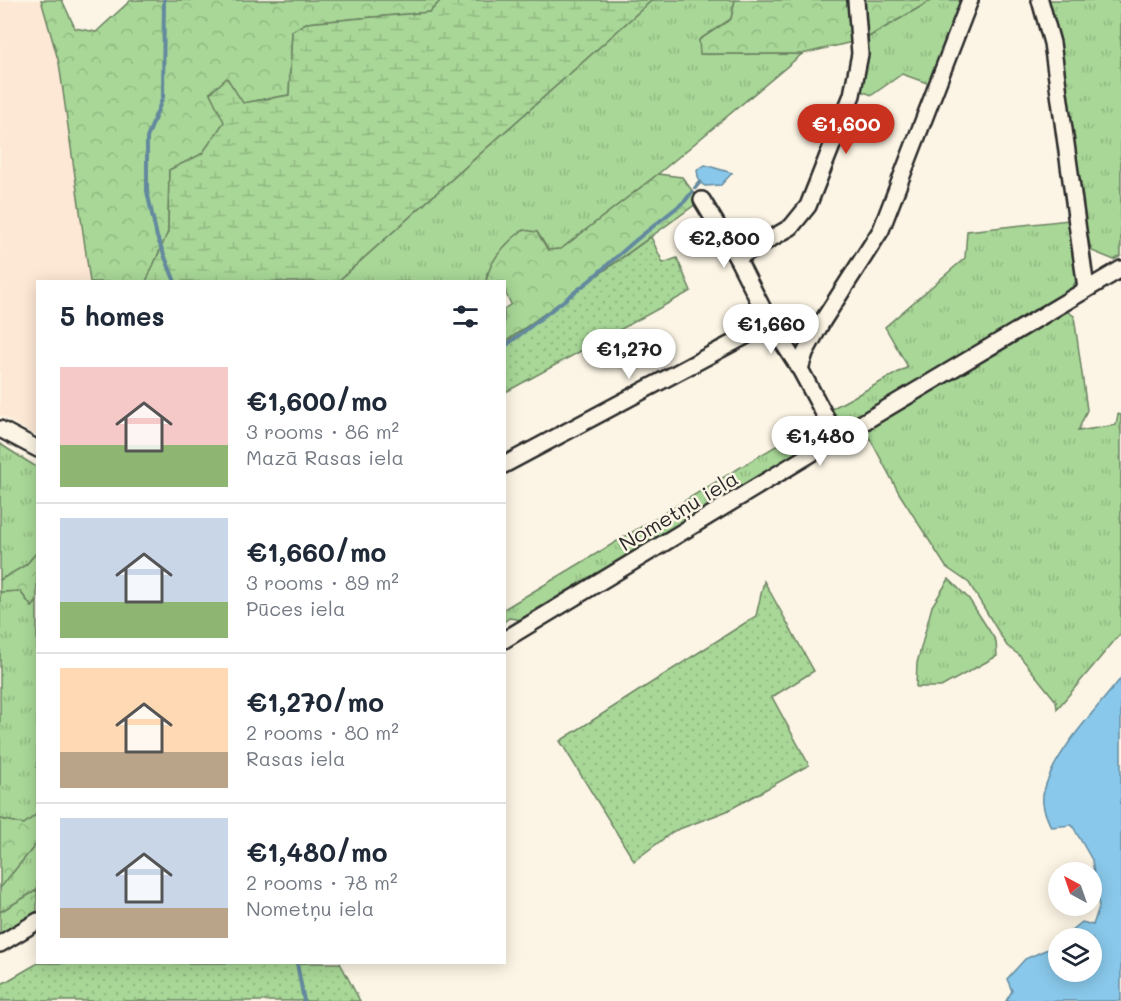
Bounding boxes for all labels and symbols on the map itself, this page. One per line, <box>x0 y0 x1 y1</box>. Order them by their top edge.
pin: €1,600 <box>797 104 895 155</box>
pin: €2,800 <box>675 218 773 269</box>
pin: €1,660 <box>722 304 820 355</box>
pin: €1,270 <box>580 329 678 380</box>
pin: €1,480 <box>771 416 869 467</box>
street label: Nometņu iela <box>613 464 743 557</box>
north arrow <box>1048 862 1102 916</box>

